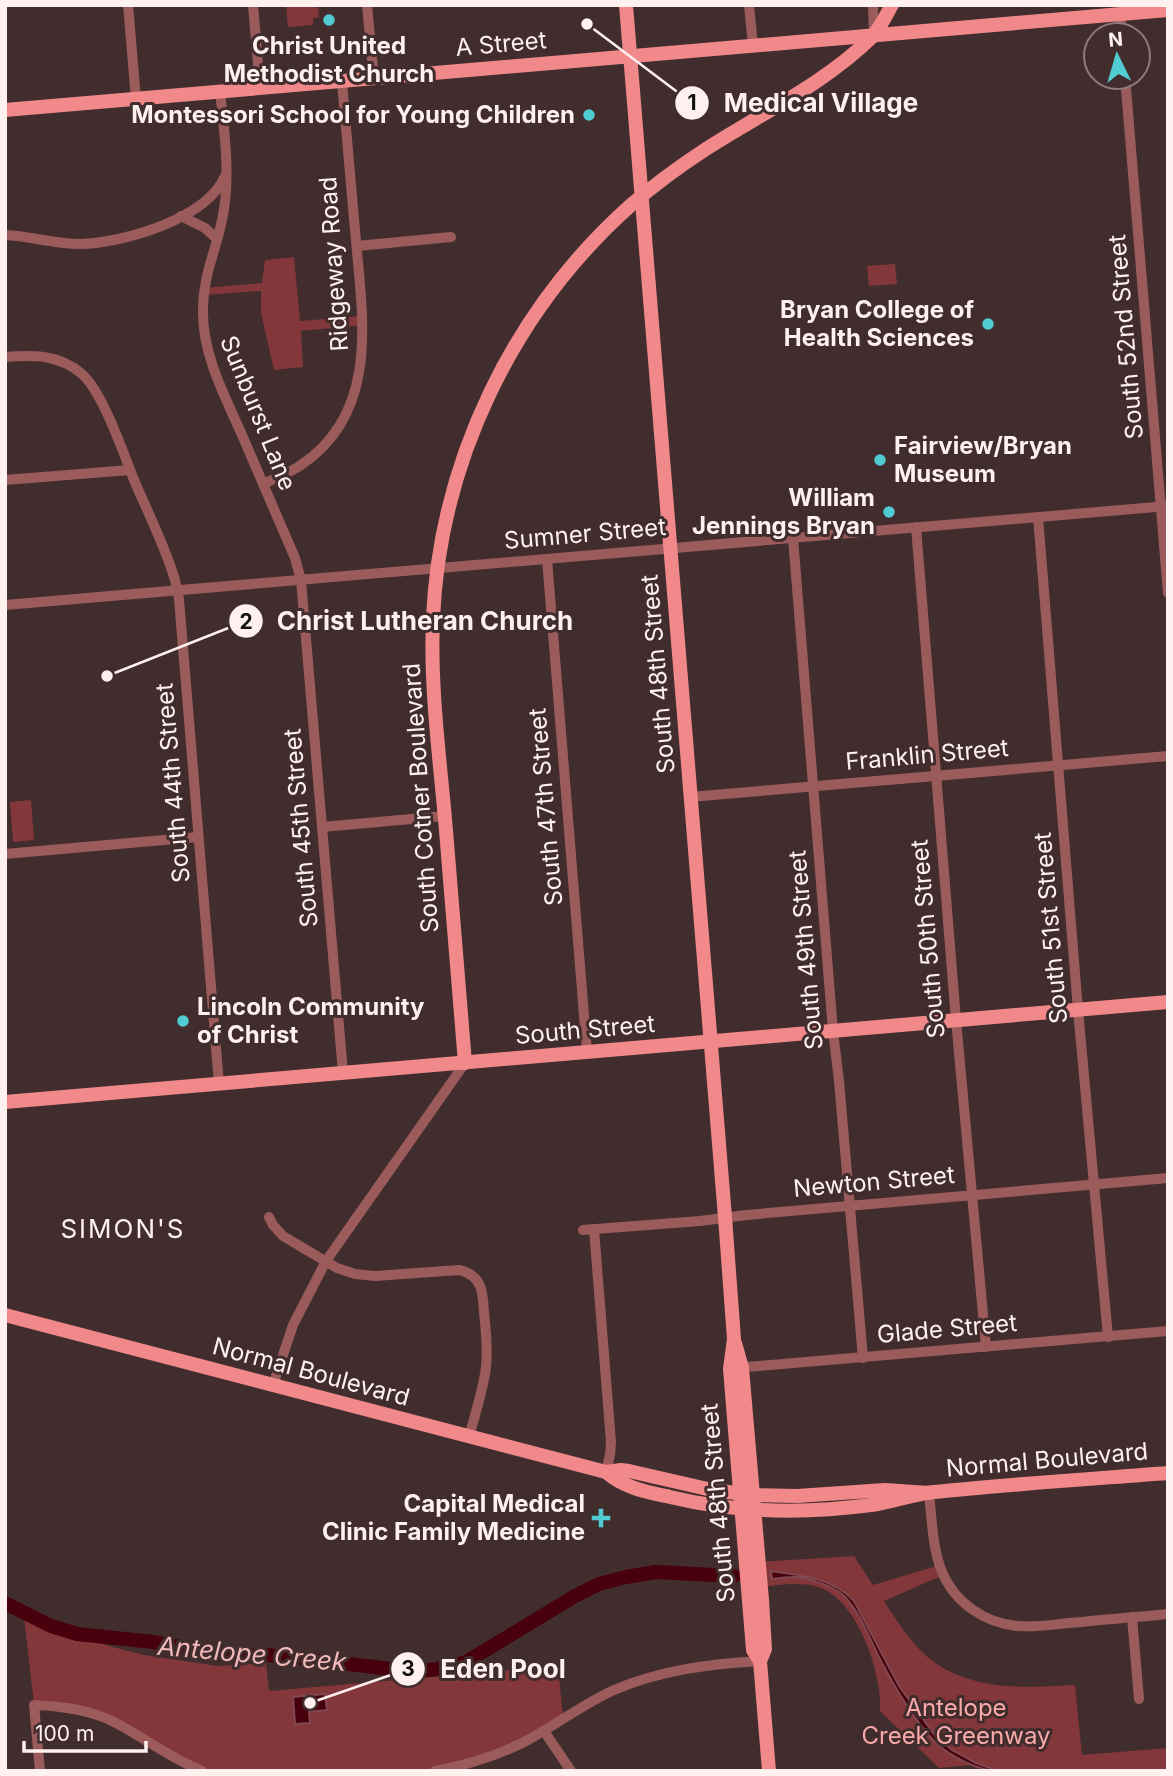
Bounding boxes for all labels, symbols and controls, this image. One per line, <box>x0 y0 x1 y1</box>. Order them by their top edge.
marker: Christ United Methodist Church <box>321 12 337 28</box>
north arrow <box>1082 21 1152 91</box>
street label: A Street <box>454 25 548 62</box>
text: N <box>1107 27 1124 52</box>
place label: Christ United Methodist Church <box>224 31 434 88</box>
callout: Medical Village <box>675 79 932 126</box>
text: Medical Village <box>724 87 918 118</box>
text: 1 <box>687 90 697 115</box>
place label: Montessori School for Young Children <box>131 100 575 129</box>
marker: Montessori School for Young Children <box>581 107 597 123</box>
street label: Ridgeway Road <box>313 176 354 352</box>
street label: South 52nd Street <box>1102 233 1149 441</box>
place label: Bryan College of Health Sciences <box>780 295 974 352</box>
marker: Bryan College of Health Sciences <box>980 316 996 332</box>
street label: Sunburst Lane <box>214 331 303 494</box>
place label: Fairview/Bryan Museum <box>894 431 1072 488</box>
marker: Fairview/Bryan Museum <box>872 452 888 468</box>
place label: William Jennings Bryan <box>692 483 875 540</box>
marker: William Jennings Bryan <box>881 504 897 520</box>
street label: Sumner Street <box>503 512 667 555</box>
street label: South 48th Street <box>634 573 681 775</box>
callout: Christ Lutheran Church <box>228 598 588 645</box>
text: Christ Lutheran Church <box>277 605 573 636</box>
text: 2 <box>239 609 253 634</box>
street label: South Cotner Boulevard <box>397 662 444 934</box>
street label: South 44th Street <box>149 682 196 884</box>
street label: South 47th Street <box>522 707 569 907</box>
street label: South 45th Street <box>277 727 324 929</box>
street label: Franklin Street <box>844 733 1010 776</box>
street label: South 51st Street <box>1028 831 1073 1025</box>
street label: South 50th Street <box>904 838 951 1040</box>
street label: South 49th Street <box>782 849 829 1051</box>
place label: Lincoln Community of Christ <box>197 992 425 1049</box>
street label: South Street <box>514 1009 656 1050</box>
marker: Lincoln Community of Christ <box>175 1013 191 1029</box>
street label: Newton Street <box>792 1160 956 1203</box>
district label: SIMON'S <box>60 1213 186 1244</box>
street label: Glade Street <box>876 1308 1018 1349</box>
street label: Normal Boulevard <box>209 1331 413 1412</box>
street label: South 48th Street <box>694 1402 741 1604</box>
street label: Normal Boulevard <box>945 1436 1149 1483</box>
place label: Capital Medical Clinic Family Medicine <box>322 1489 585 1546</box>
marker: Capital Medical Clinic Family Medicine <box>591 1508 611 1528</box>
water label: Antelope Creek <box>155 1630 348 1677</box>
callout: Eden Pool <box>391 1645 580 1692</box>
text: Eden Pool <box>440 1653 566 1684</box>
text: 3 <box>401 1656 415 1681</box>
park label: Antelope Creek Greenway <box>861 1693 1051 1750</box>
scale bar <box>24 1710 147 1754</box>
text: 100 m <box>35 1721 94 1746</box>

